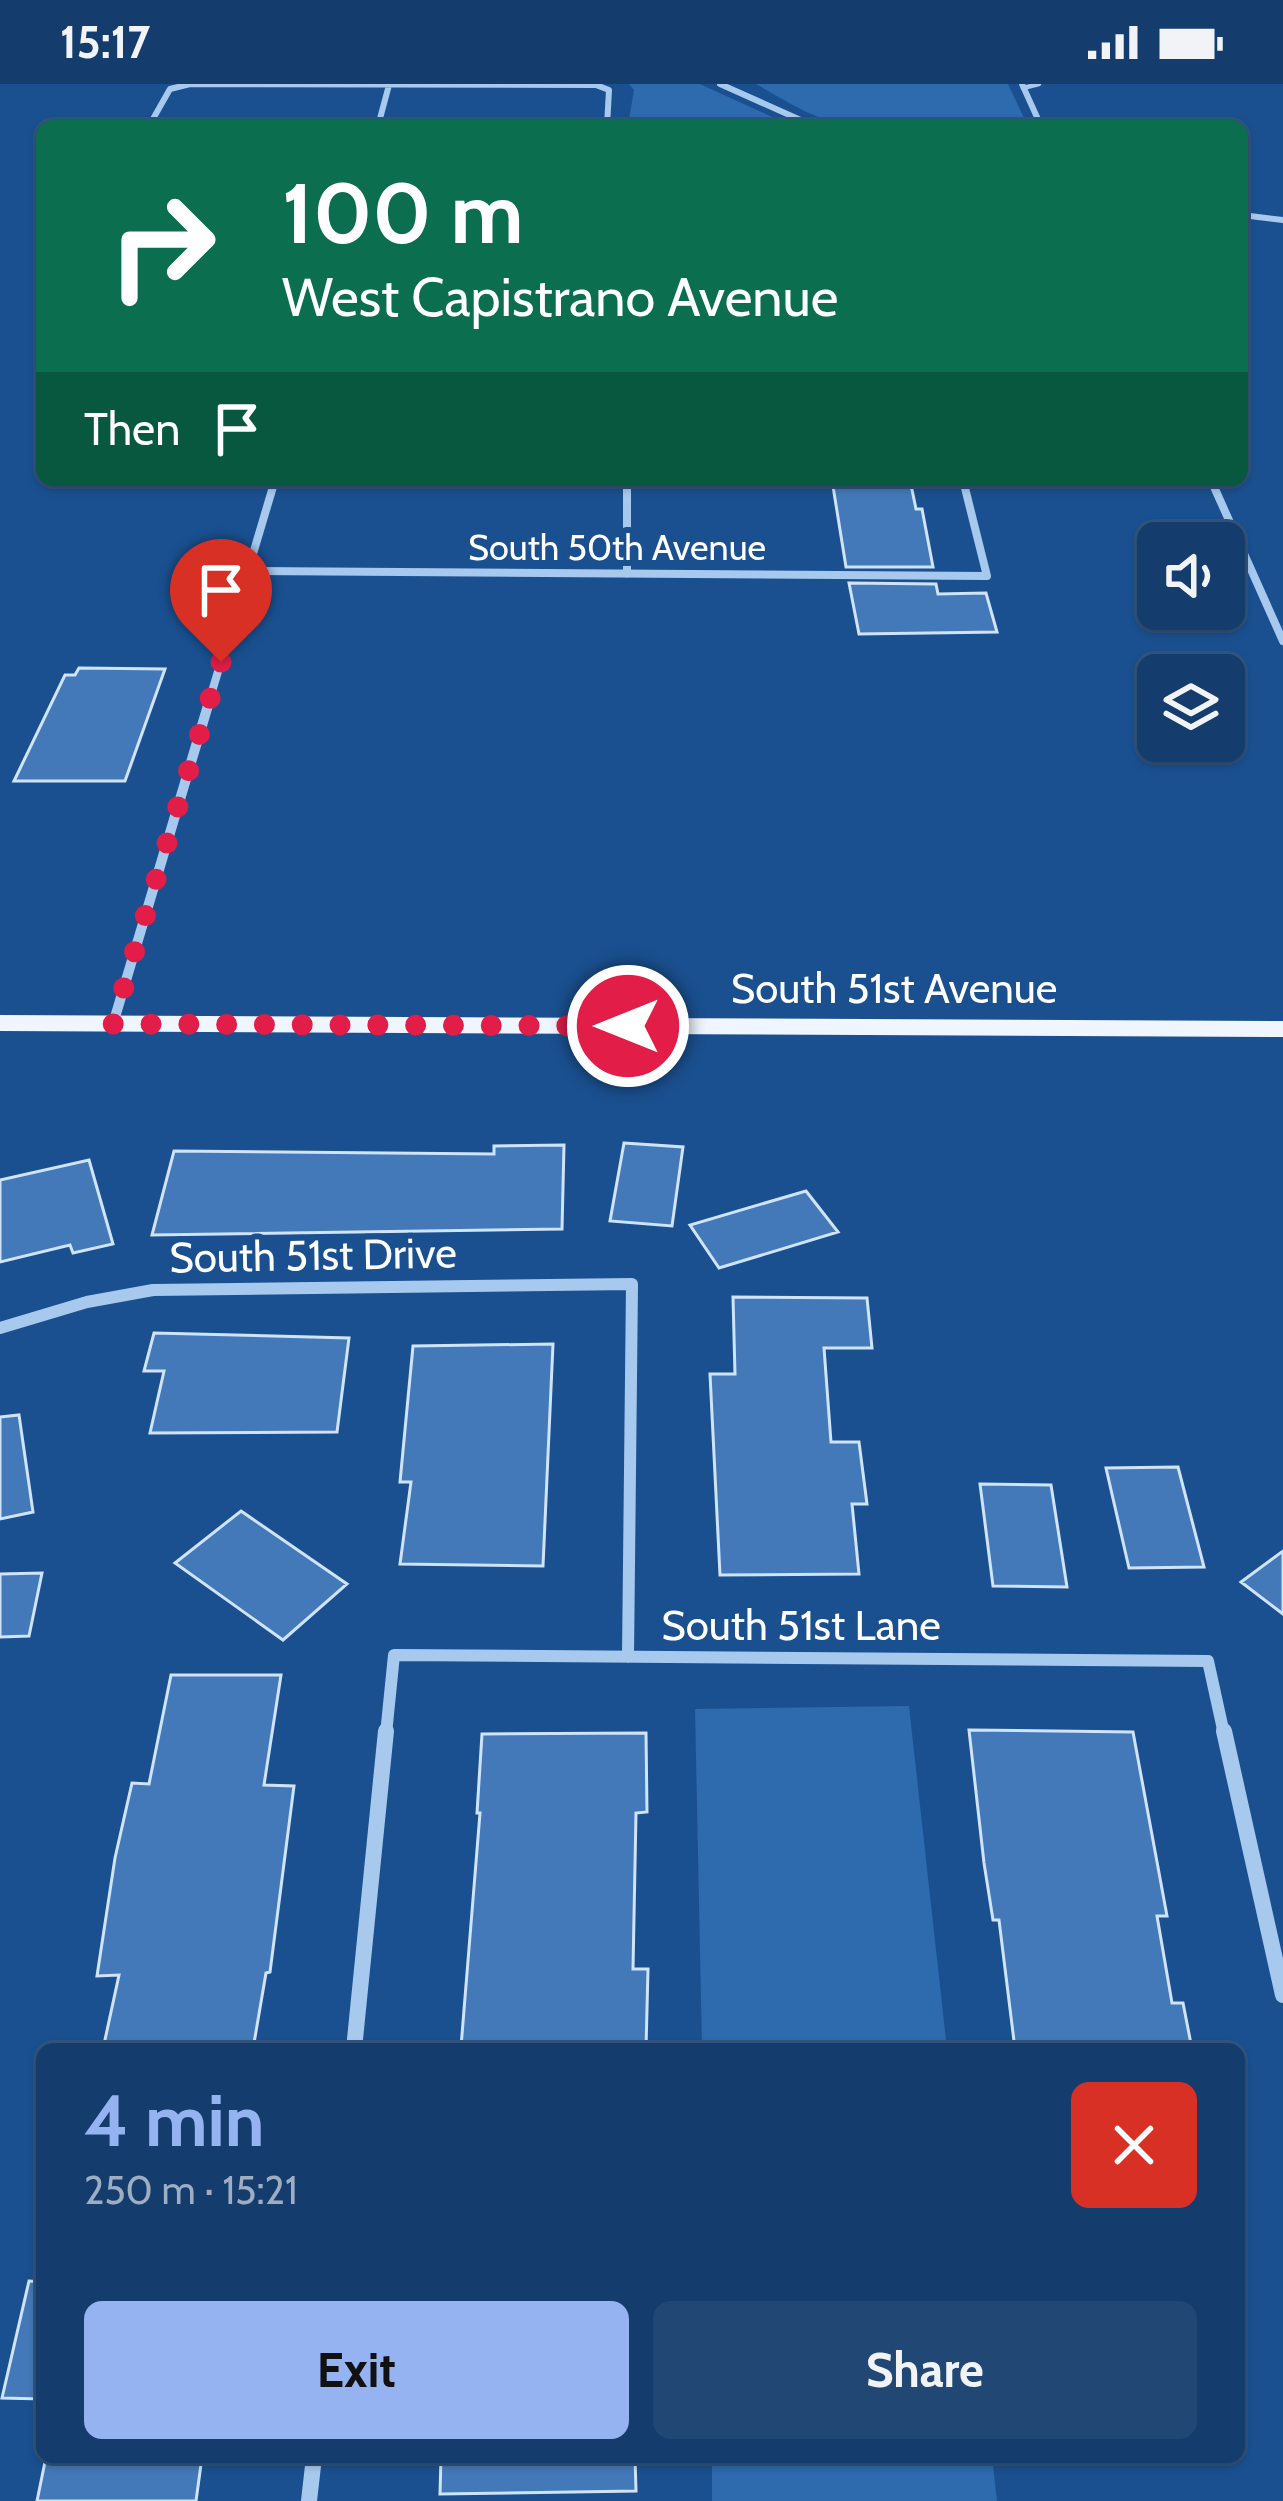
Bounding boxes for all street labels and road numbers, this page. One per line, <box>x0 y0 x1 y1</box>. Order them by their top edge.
street label: South 50th Avenue <box>468 525 766 569</box>
street label: South 51st Avenue <box>731 962 1057 1014</box>
street label: South 51st Drive <box>169 1226 457 1284</box>
street label: South 51st Lane <box>661 1599 941 1651</box>

